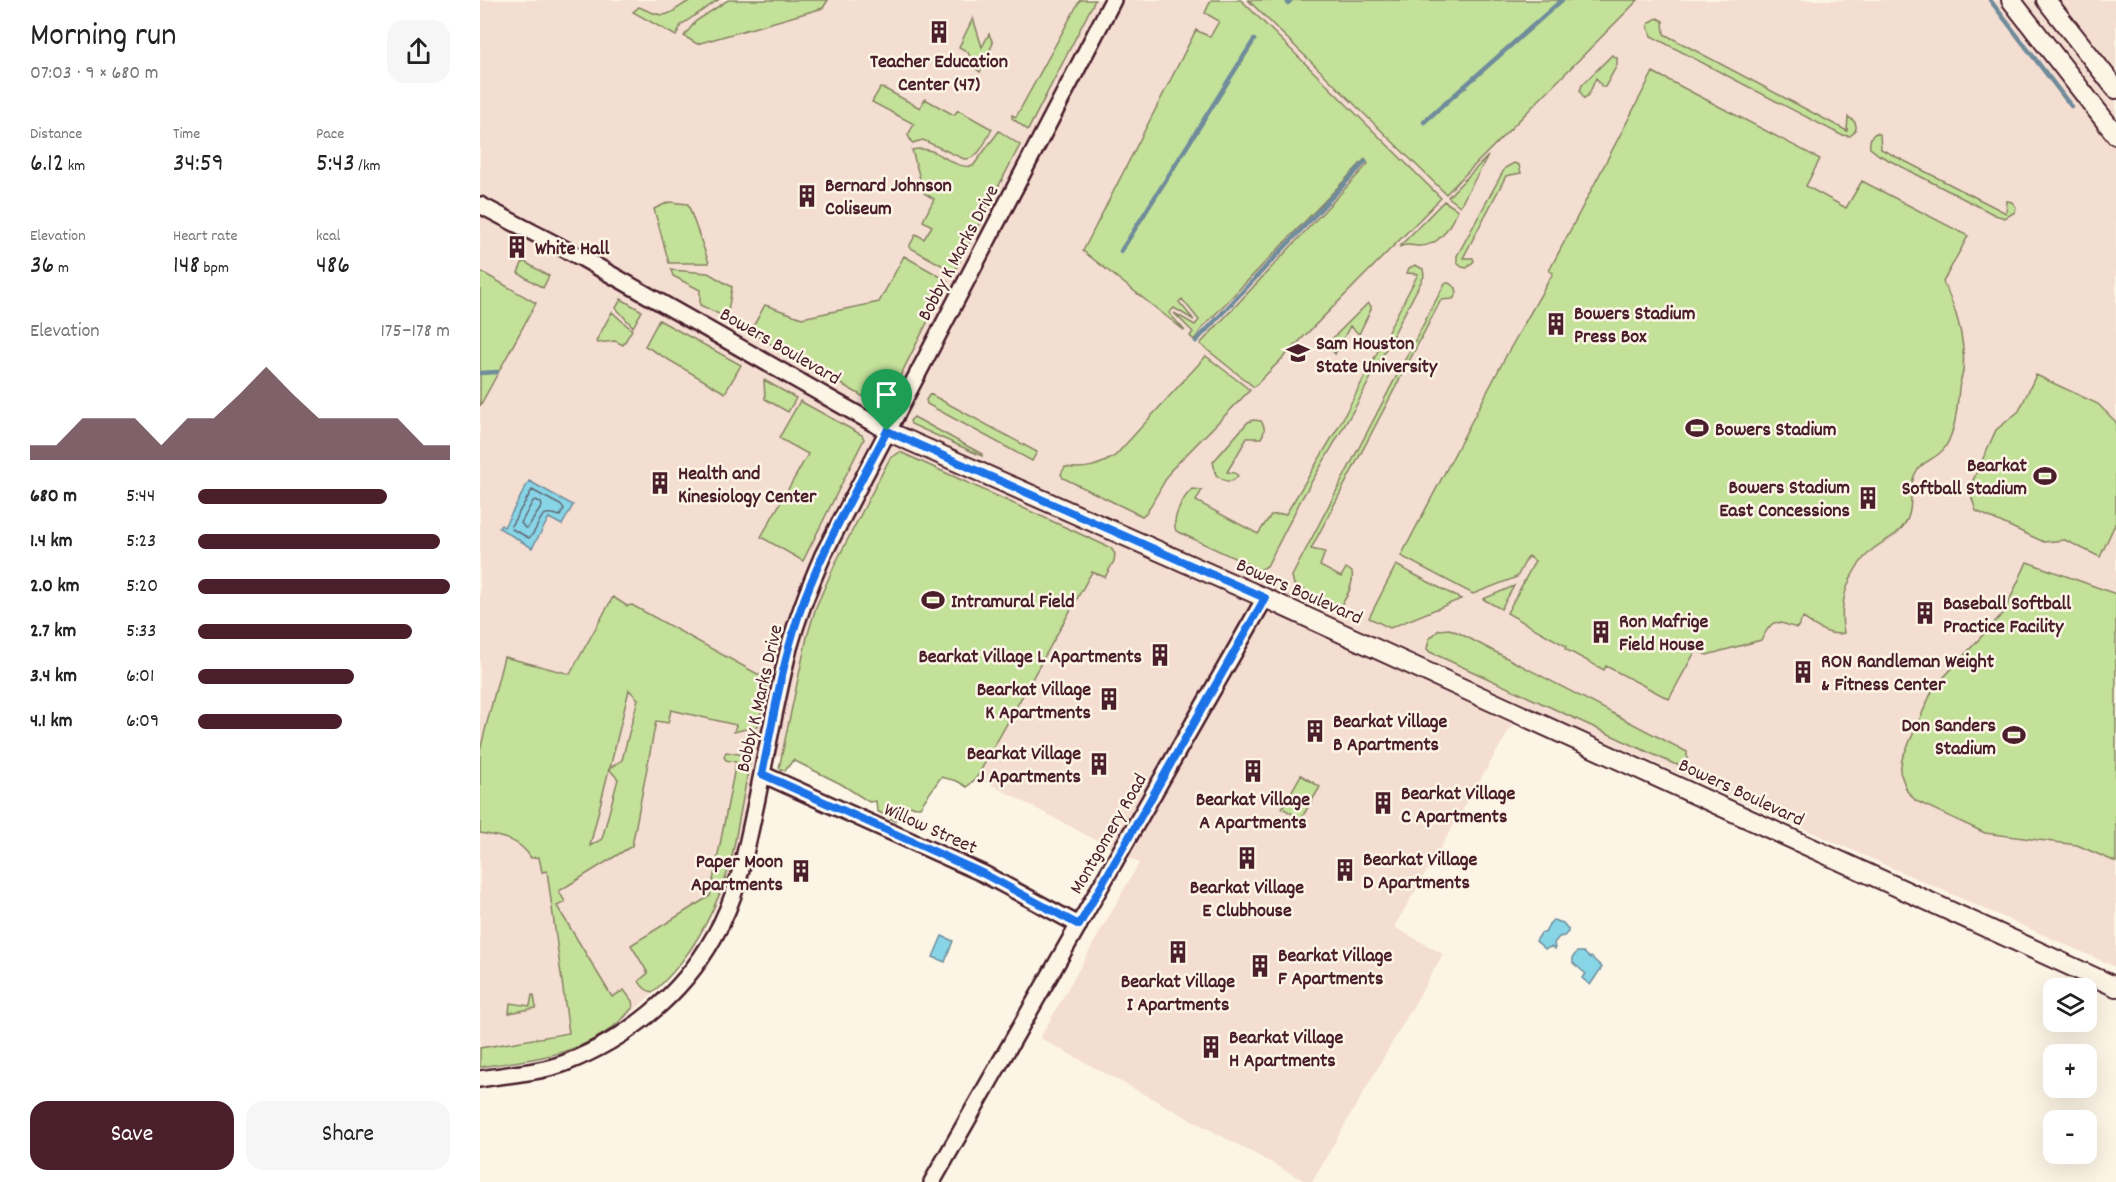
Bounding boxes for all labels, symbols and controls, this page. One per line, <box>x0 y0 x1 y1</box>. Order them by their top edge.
text: Morning run <box>30 14 177 61</box>
building icon: Teacher Education Center (47) <box>926 19 952 45</box>
button: share <box>387 20 450 83</box>
place label: Teacher Education Center (47) <box>870 49 1008 100</box>
text: 07:03 · 9 × 680 m <box>30 60 159 88</box>
text: Distance <box>30 123 82 146</box>
text: Time <box>173 123 200 146</box>
text: Pace <box>316 123 344 146</box>
text: 6.12 <box>30 146 64 183</box>
text: 34:59 <box>173 146 224 183</box>
text: 5:43 <box>316 146 355 183</box>
text: km <box>64 155 85 178</box>
text: /km <box>355 155 380 178</box>
place label: Bernard Johnson Coliseum <box>825 173 952 224</box>
street label: Bobby K Marks Drive <box>912 180 1007 326</box>
building icon: Bernard Johnson Coliseum <box>794 183 820 209</box>
text: Elevation <box>30 225 86 248</box>
text: Heart rate <box>173 225 238 248</box>
text: kcal <box>316 225 340 248</box>
building icon: White Hall <box>504 234 530 260</box>
place label: White Hall <box>535 236 609 264</box>
text: 36 <box>30 248 54 285</box>
text: 148 <box>173 248 200 285</box>
text: 486 <box>316 248 350 285</box>
text: m <box>54 257 69 280</box>
text: bpm <box>200 257 229 280</box>
place label: Bowers Stadium Press Box <box>1574 301 1696 352</box>
street label: Bowers Boulevard <box>714 302 845 394</box>
building icon: Bowers Stadium Press Box <box>1543 311 1569 337</box>
text: Elevation <box>30 318 100 346</box>
text: 175–178 m <box>380 318 450 346</box>
place label: Sam Houston State University <box>1316 331 1438 382</box>
school or university icon: Sam Houston State University <box>1285 340 1311 366</box>
pin <box>861 369 912 431</box>
icon: arrive <box>870 378 903 411</box>
sports icon: Bowers Stadium <box>1684 415 1710 441</box>
place label: Bowers Stadium <box>1715 417 1837 445</box>
place label: Bearkat Softball Stadium <box>1902 453 2028 504</box>
place label: Health and Kinesiology Center <box>678 461 817 512</box>
sports icon: Bearkat Softball Stadium <box>2032 463 2058 489</box>
building icon: Health and Kinesiology Center <box>647 470 673 496</box>
place label: Bowers Stadium East Concessions <box>1719 475 1850 526</box>
text: 680 m <box>30 483 77 511</box>
text: 5:44 <box>126 483 155 511</box>
building icon: Bowers Stadium East Concessions <box>1855 485 1881 511</box>
text: 1.4 km <box>30 528 73 556</box>
text: 5:23 <box>126 528 156 556</box>
street label: Bowers Boulevard <box>1231 552 1366 633</box>
text: 2.0 km <box>30 573 79 601</box>
text: 5:20 <box>126 573 158 601</box>
sports icon: Intramural Field <box>920 587 946 613</box>
place label: Intramural Field <box>951 589 1075 617</box>
place label: Baseball Softball Practice Facility <box>1943 591 2071 642</box>
building icon: Baseball Softball Practice Facility <box>1912 600 1938 626</box>
place label: Ron Mafrige Field House <box>1619 609 1708 660</box>
text: 2.7 km <box>30 618 76 646</box>
text: 5:33 <box>126 618 156 646</box>
building icon: Ron Mafrige Field House <box>1588 619 1614 645</box>
street label: Bobby K Marks Drive <box>730 622 792 775</box>
building icon: Bearkat Village L Apartments <box>1147 642 1173 668</box>
place label: Bearkat Village L Apartments <box>918 644 1142 672</box>
place label: RON Randleman Weight & Fitness Center <box>1821 649 1995 700</box>
building icon: RON Randleman Weight & Fitness Center <box>1790 659 1816 685</box>
text: 3.4 km <box>30 663 77 691</box>
text: 6:01 <box>126 663 154 691</box>
place label: Bearkat Village K Apartments <box>977 677 1091 728</box>
building icon: Bearkat Village K Apartments <box>1096 686 1122 712</box>
text: 4.1 km <box>30 708 73 736</box>
text: 6:09 <box>126 708 159 736</box>
place label: Bearkat Village B Apartments <box>1333 709 1448 760</box>
place label: Don Sanders Stadium <box>1902 713 1996 764</box>
building icon: Bearkat Village B Apartments <box>1302 718 1328 744</box>
sports icon: Don Sanders Stadium <box>2001 722 2027 748</box>
place label: Bearkat Village J Apartments <box>967 741 1081 792</box>
building icon: Bearkat Village J Apartments <box>1086 751 1112 777</box>
street label: Bowers Boulevard <box>1673 752 1808 835</box>
building icon: Bearkat Village A Apartments <box>1240 758 1266 784</box>
street label: Montgomery Road <box>1064 769 1155 900</box>
place label: Bearkat Village C Apartments <box>1401 781 1516 832</box>
place label: Bearkat Village A Apartments <box>1196 787 1310 838</box>
building icon: Bearkat Village C Apartments <box>1370 790 1396 816</box>
street label: Willow Street <box>879 797 981 863</box>
building icon: Bearkat Village E Clubhouse <box>1234 845 1260 871</box>
place label: Bearkat Village D Apartments <box>1363 847 1478 898</box>
place label: Paper Moon Apartments <box>691 849 783 900</box>
building icon: Bearkat Village D Apartments <box>1332 857 1358 883</box>
building icon: Paper Moon Apartments <box>788 858 814 884</box>
place label: Bearkat Village E Clubhouse <box>1190 875 1304 926</box>
building icon: Bearkat Village I Apartments <box>1165 939 1191 965</box>
place label: Bearkat Village F Apartments <box>1278 943 1393 994</box>
building icon: Bearkat Village F Apartments <box>1247 953 1273 979</box>
place label: Bearkat Village I Apartments <box>1121 969 1235 1020</box>
map controls <box>2043 978 2097 1164</box>
button: layers <box>2043 978 2097 1032</box>
place label: Bearkat Village H Apartments <box>1229 1025 1344 1076</box>
building icon: Bearkat Village H Apartments <box>1198 1034 1224 1060</box>
button: + <box>2043 1044 2097 1098</box>
button: Save <box>30 1101 234 1170</box>
button: Share <box>246 1101 450 1170</box>
button: − <box>2043 1110 2097 1164</box>

